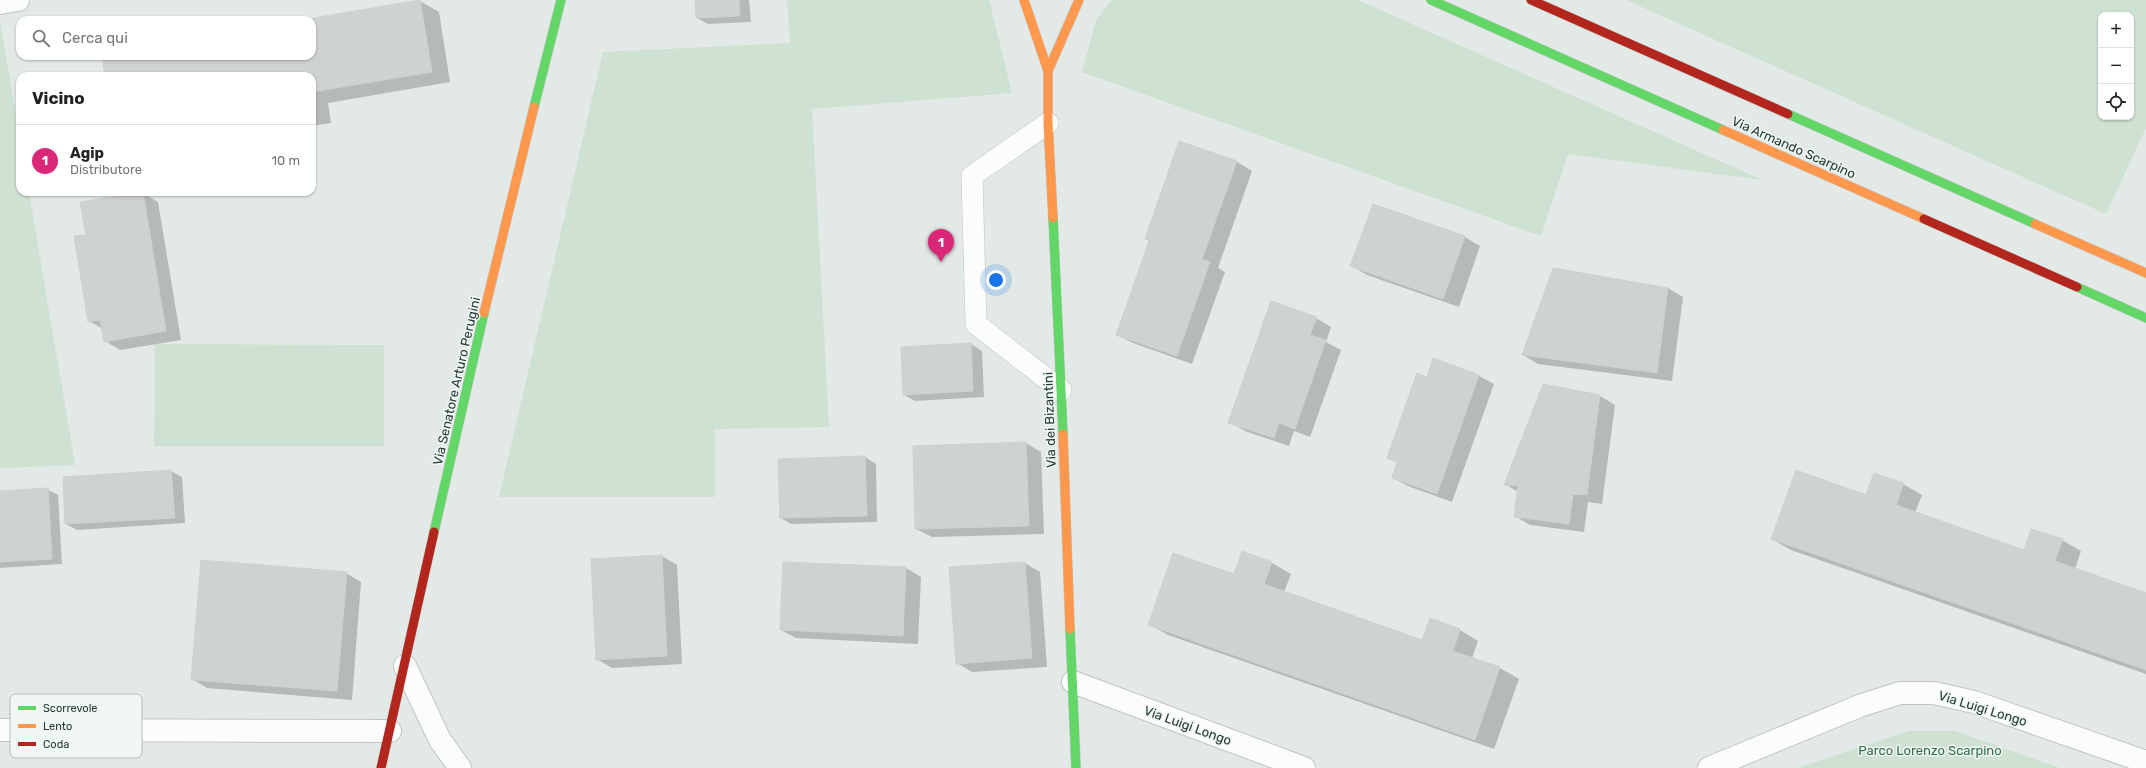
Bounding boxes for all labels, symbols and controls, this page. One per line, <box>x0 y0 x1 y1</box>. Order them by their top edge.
map controls <box>2098 12 2134 120</box>
button: + <box>2098 12 2134 48</box>
search box <box>16 16 316 60</box>
icon: search <box>30 27 52 49</box>
text: Cerca qui <box>62 29 128 47</box>
button: − <box>2098 48 2134 84</box>
button: locate <box>2098 84 2134 120</box>
text: Vicino <box>32 88 85 108</box>
street label: Via Armando Scarpino <box>1730 113 1858 182</box>
text: Agip <box>70 144 104 162</box>
text: 1 <box>42 153 48 168</box>
text: 10 m <box>271 153 300 168</box>
text: Distributore <box>70 162 142 177</box>
pin: 1 <box>928 229 954 262</box>
your location <box>986 270 1006 290</box>
street label: Via Senatore Arturo Perugini <box>430 296 484 467</box>
street label: Via dei Bizantini <box>1040 372 1059 468</box>
street label: Via Luigi Longo <box>1936 688 2029 730</box>
legend <box>10 694 142 758</box>
text: Scorrevole <box>43 702 97 715</box>
street label: Via Luigi Longo <box>1142 703 1234 749</box>
text: Lento <box>43 720 72 733</box>
text: Coda <box>43 738 69 751</box>
park label: Parco Lorenzo Scarpino <box>1858 743 2002 758</box>

